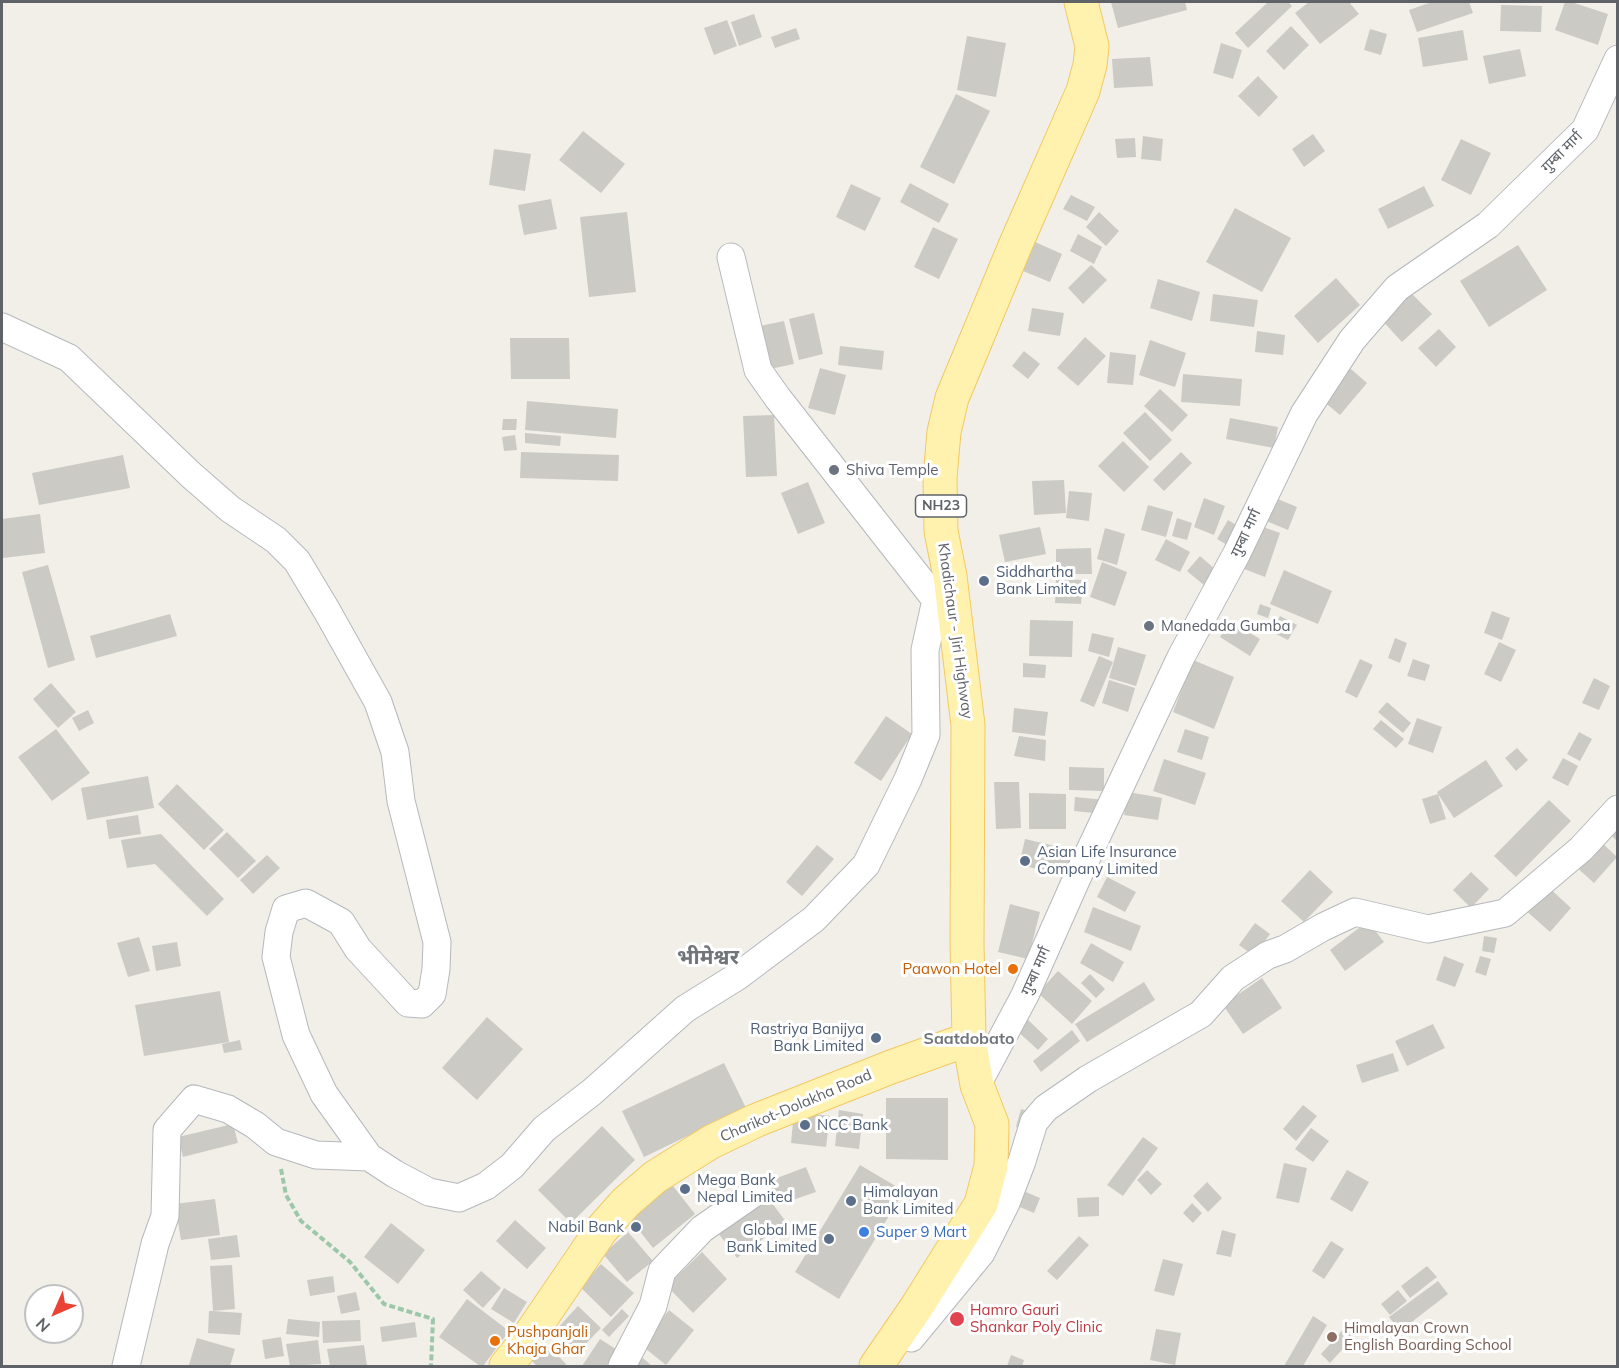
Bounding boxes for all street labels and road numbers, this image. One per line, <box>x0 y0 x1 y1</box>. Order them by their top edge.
street label: गुम्बा मार्ग <box>1538 128 1586 176</box>
road number: NH23 <box>916 495 966 517</box>
street label: गुम्बा मार्ग <box>1227 506 1265 560</box>
street label: Khadichaur - Jiri Highway <box>934 542 976 720</box>
street label: गुम्बा मार्ग <box>1017 944 1055 998</box>
street label: Charikot-Dolakha Road <box>717 1066 875 1146</box>

